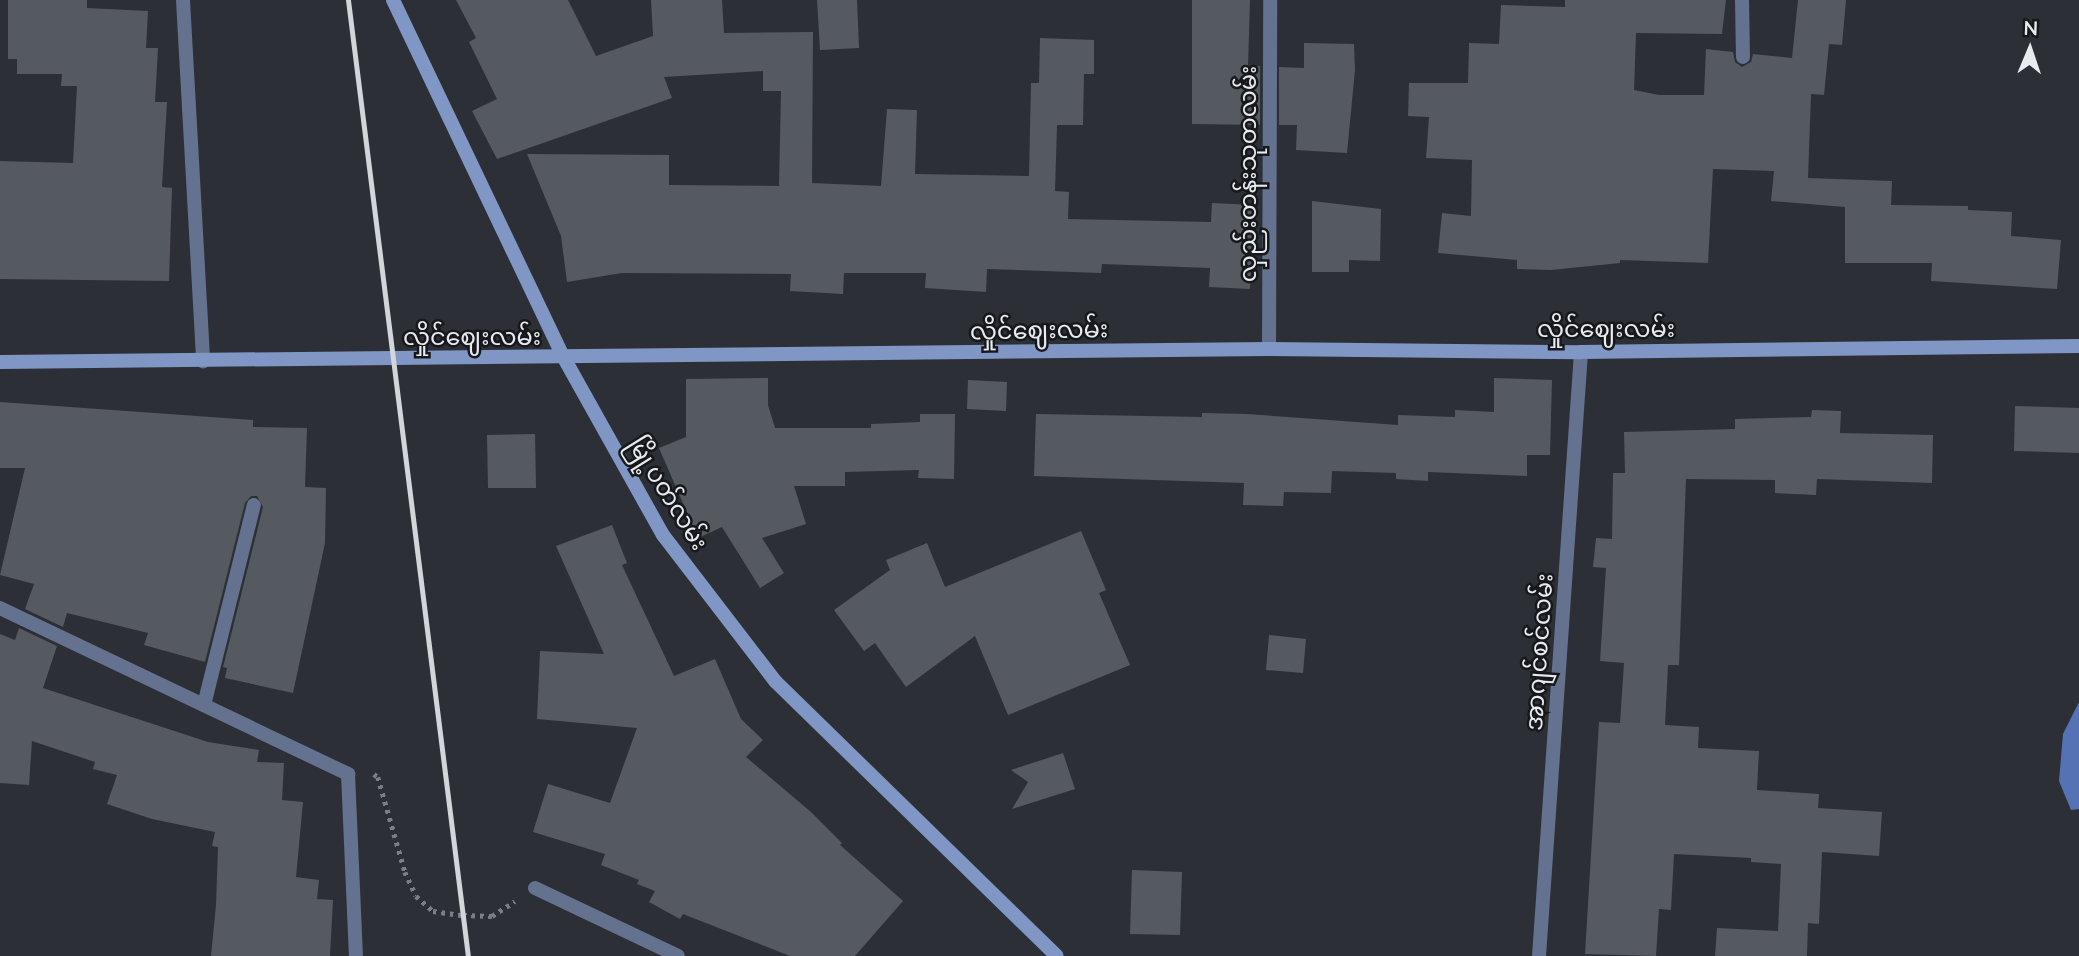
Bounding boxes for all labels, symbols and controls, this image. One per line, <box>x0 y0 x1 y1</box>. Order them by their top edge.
north arrow <box>1995 14 2065 84</box>
text: N <box>2023 16 2038 39</box>
street label: လှည်းတန်းသုတလမ်း <box>1233 66 1261 282</box>
street label: လှိုင်ဈေးလမ်း <box>970 313 1108 345</box>
street label: လှိုင်ဈေးလမ်း <box>1537 314 1675 342</box>
street label: လှိုင်ဈေးလမ်း <box>403 322 541 350</box>
street label: မြို့ပတ်လမ်း <box>623 431 715 555</box>
street label: အာဂျင်စင်လမ်း <box>1518 572 1558 732</box>

